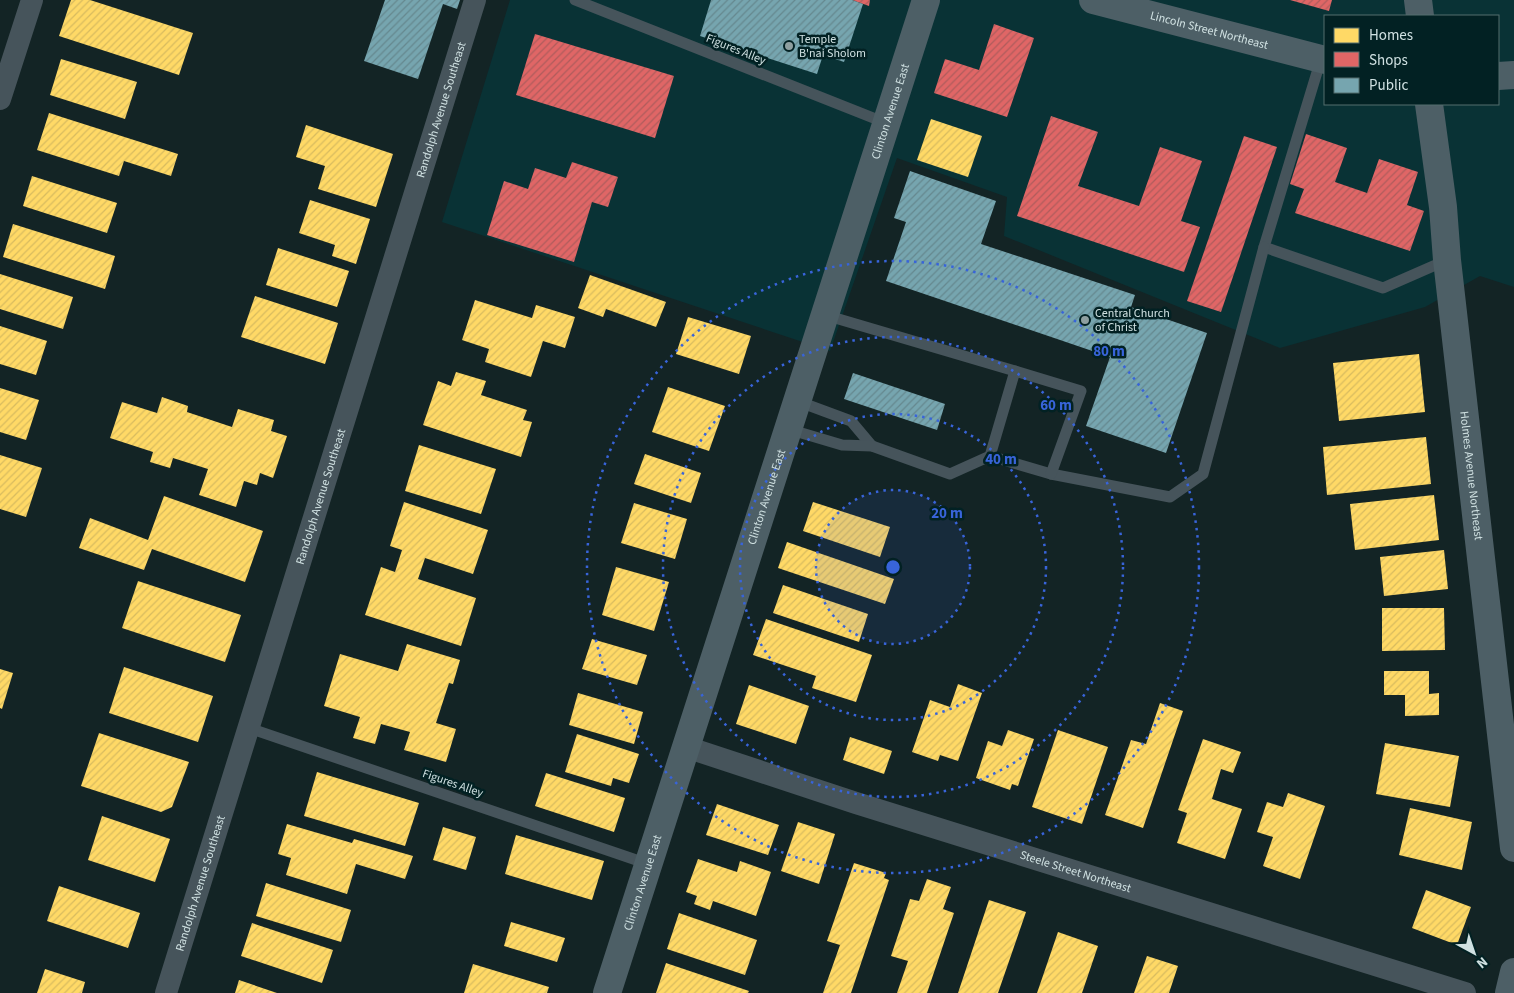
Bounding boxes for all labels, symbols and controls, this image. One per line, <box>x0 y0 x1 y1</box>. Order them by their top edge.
street label: Lincoln Street Northeast <box>1148 7 1270 54</box>
legend <box>1324 15 1499 105</box>
text: Homes <box>1369 25 1413 46</box>
street label: Figures Alley <box>703 30 769 69</box>
place label: Temple B'nai Sholom <box>799 31 866 62</box>
street label: Randolph Avenue Southeast <box>412 40 470 180</box>
marker: Temple B'nai Sholom <box>783 40 795 52</box>
text: Shops <box>1369 50 1408 71</box>
street label: Clinton Avenue East <box>867 62 914 162</box>
text: Public <box>1369 75 1408 96</box>
place label: Central Church of Christ <box>1095 305 1170 336</box>
marker: Central Church of Christ <box>1079 314 1091 326</box>
text: 80 m <box>1093 341 1125 362</box>
text: 60 m <box>1040 395 1072 416</box>
street label: Holmes Avenue Northeast <box>1455 410 1487 541</box>
street label: Randolph Avenue Southeast <box>292 427 350 567</box>
street label: Clinton Avenue East <box>744 447 790 547</box>
text: 40 m <box>985 449 1017 470</box>
text: 20 m <box>931 503 963 524</box>
centre of rings <box>884 558 902 576</box>
street label: Figures Alley <box>420 765 486 802</box>
street label: Randolph Avenue Southeast <box>172 813 230 953</box>
street label: Clinton Avenue East <box>620 833 666 933</box>
street label: Steele Street Northeast <box>1018 847 1133 897</box>
north arrow <box>1449 928 1499 978</box>
text: N <box>1472 952 1492 973</box>

